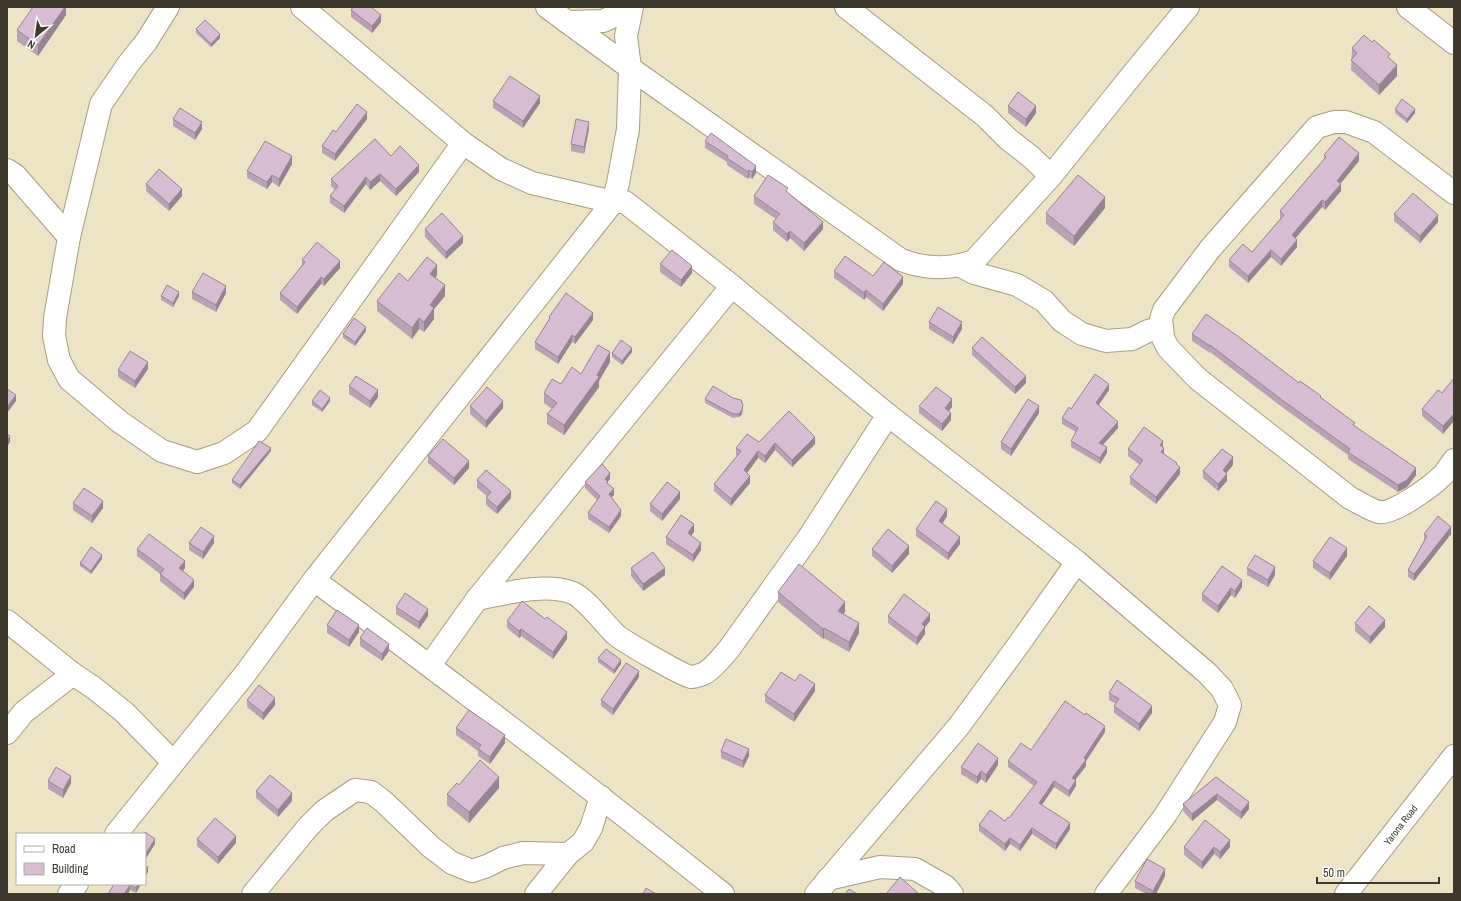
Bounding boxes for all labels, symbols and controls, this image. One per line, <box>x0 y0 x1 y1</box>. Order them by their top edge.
north arrow <box>16 16 56 56</box>
text: N <box>25 37 37 52</box>
street label: Yarona Road <box>1380 802 1420 848</box>
legend <box>16 833 146 885</box>
text: Road <box>52 841 76 857</box>
scale bar <box>1317 859 1439 885</box>
text: Building <box>52 861 89 877</box>
text: 50 m <box>1323 865 1345 881</box>

